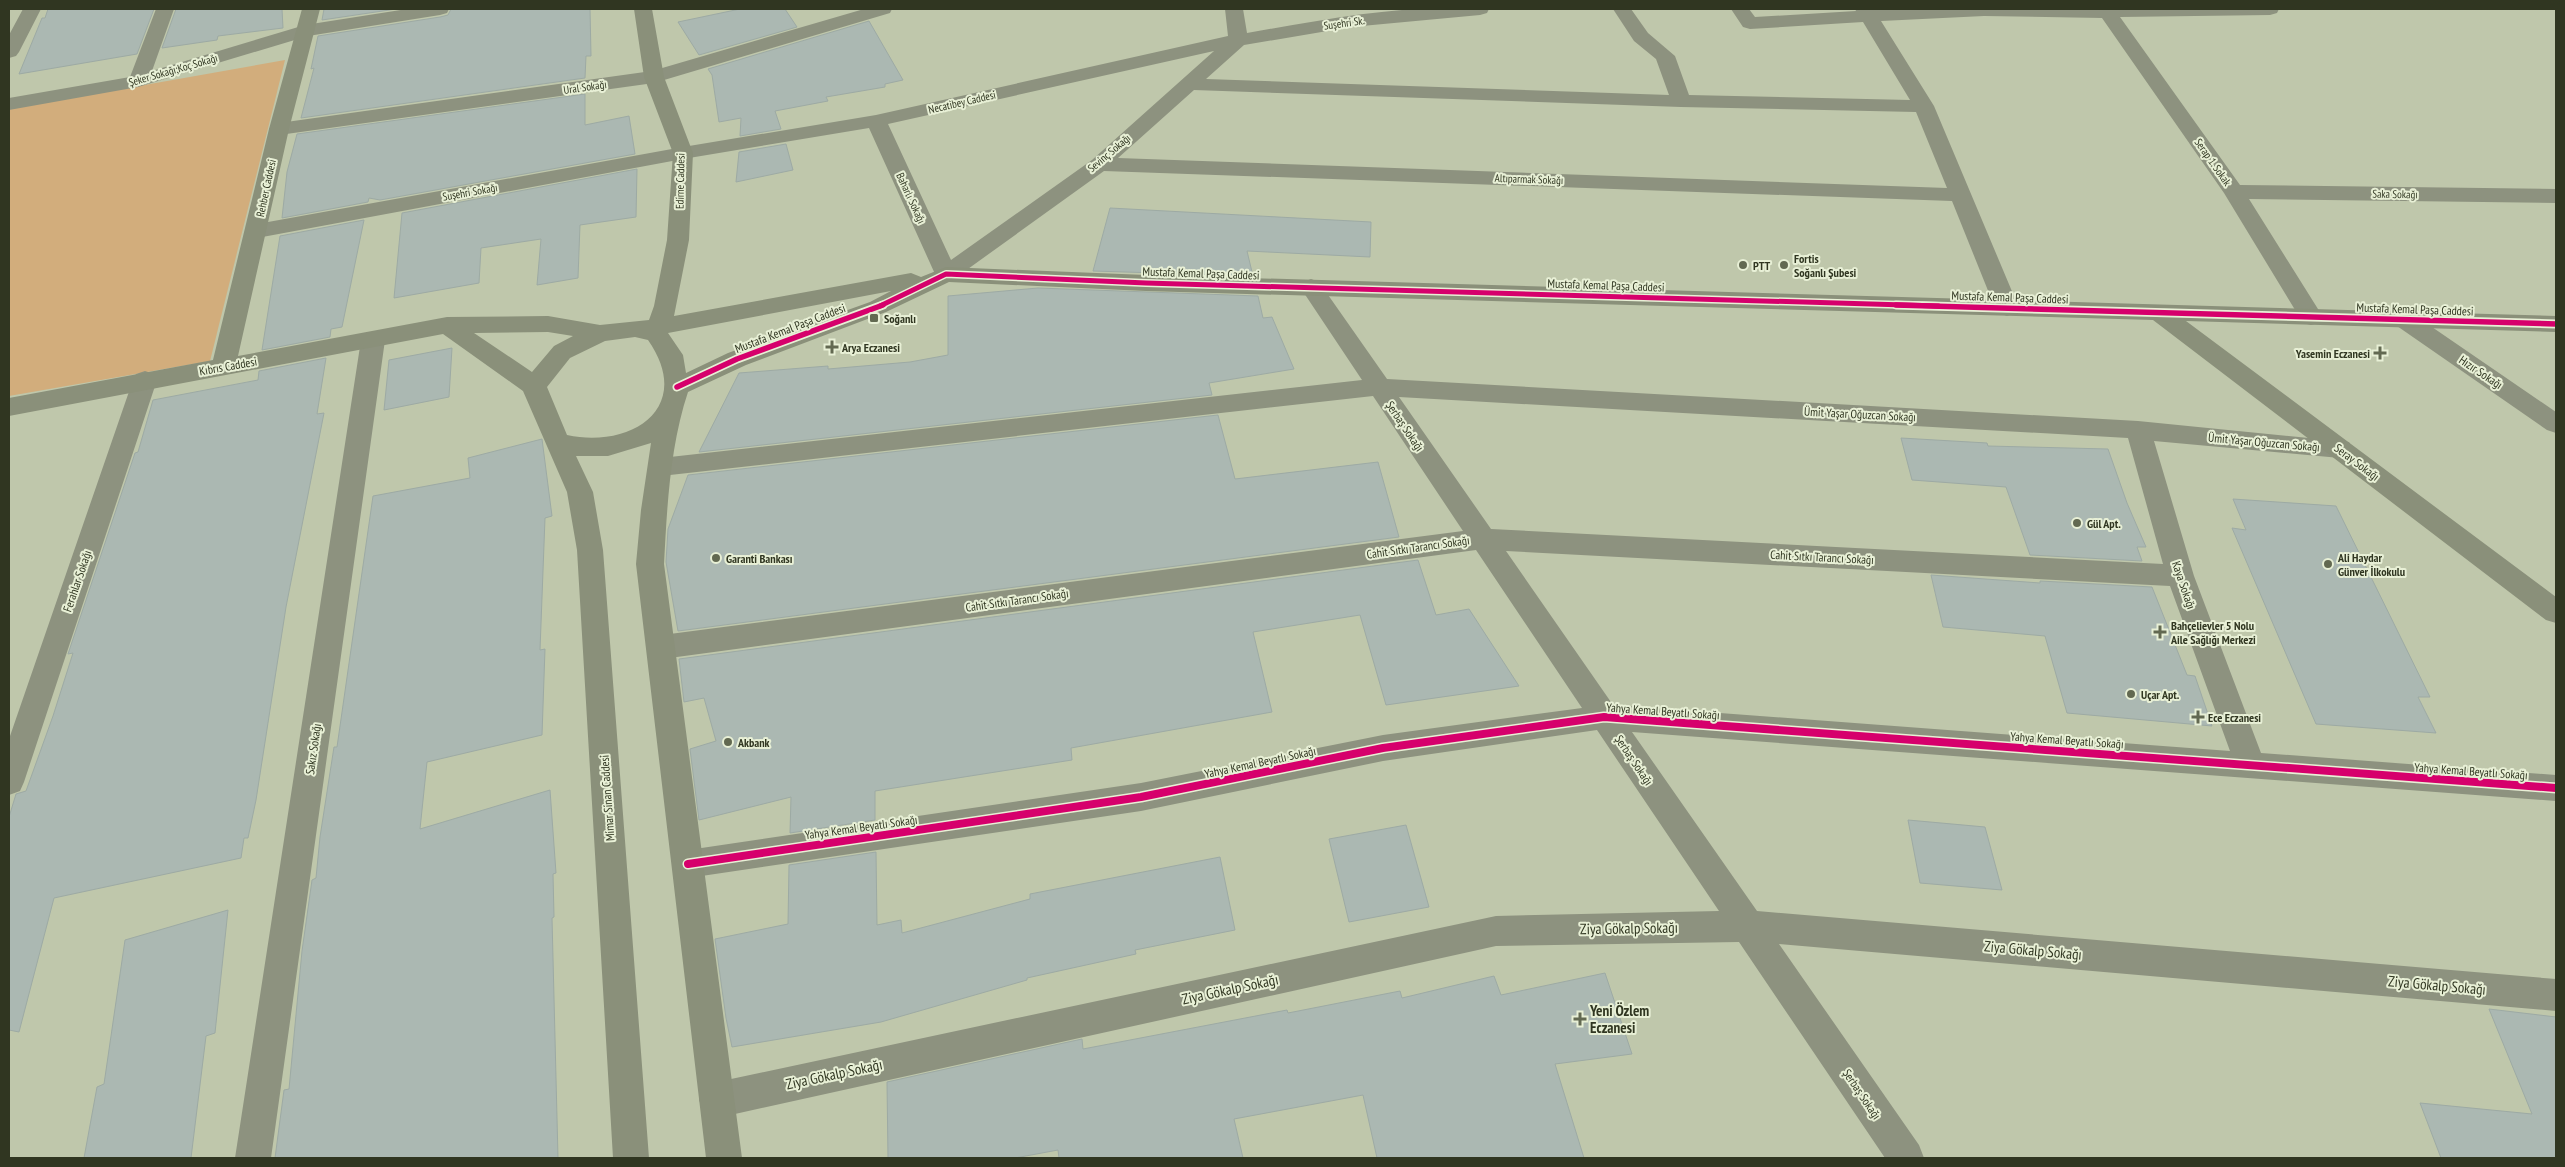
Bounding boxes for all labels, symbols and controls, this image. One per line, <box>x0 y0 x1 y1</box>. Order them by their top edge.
street label: Suşehri Sk. <box>1323 13 1365 33</box>
street label: Şeker Sokağı;Koç Sokağı <box>127 51 219 89</box>
street label: Ural Sokağı <box>563 77 607 97</box>
street label: Necatibey Caddesi <box>927 87 997 117</box>
street label: Sevinç Sokağı <box>1085 131 1133 175</box>
street label: Serap 1. Sokak <box>2192 136 2235 189</box>
street label: Edirne Caddesi <box>673 153 687 209</box>
street label: Rehber Caddesi <box>253 158 279 218</box>
street label: Baharlı Sokağı <box>893 170 929 226</box>
street label: Altıparmak Sokağı <box>1495 171 1563 187</box>
street label: Suşehri Sokağı <box>441 180 499 204</box>
street label: Saka Sokağı <box>2372 187 2418 201</box>
place label: Fortis Soğanlı Şubesi <box>1794 251 1857 280</box>
place label: PTT <box>1753 258 1771 273</box>
marker: PTT <box>1737 259 1749 271</box>
marker: Fortis Soğanlı Şubesi <box>1778 259 1790 271</box>
street label: Mustafa Kemal Paşa Caddesi <box>1142 263 1260 283</box>
street label: Mustafa Kemal Paşa Caddesi <box>1547 275 1665 295</box>
street label: Mustafa Kemal Paşa Caddesi <box>1951 287 2069 307</box>
street label: Mustafa Kemal Paşa Caddesi <box>2356 299 2474 319</box>
street label: Mustafa Kemal Paşa Caddesi <box>733 300 847 356</box>
place label: Soğanlı <box>884 311 916 326</box>
marker: Soğanlı <box>868 312 880 324</box>
place label: Arya Eczanesi <box>841 340 900 355</box>
marker: Arya Eczanesi <box>826 341 838 353</box>
place label: Yasemin Eczanesi <box>2295 346 2370 361</box>
marker: Yasemin Eczanesi <box>2374 347 2386 359</box>
street label: Hızır Sokağı <box>2456 352 2506 392</box>
street label: Kıbrıs Caddesi <box>198 354 258 378</box>
street label: Şerbaş Sokağı <box>1383 398 1427 454</box>
street label: Ümit Yaşar Oğuzcan Sokağı <box>1804 404 1916 424</box>
street label: Ümit Yaşar Oğuzcan Sokağı <box>2208 430 2320 454</box>
street label: Seray Sokağı <box>2332 440 2382 484</box>
place label: Gül Apt. <box>2087 516 2121 531</box>
marker: Gül Apt. <box>2071 517 2083 529</box>
street label: Cahit Sıtkı Tarancı Sokağı <box>1366 532 1470 562</box>
street label: Cahit Sıtkı Tarancı Sokağı <box>1770 547 1874 567</box>
street label: Ferahlar Sokağı <box>59 548 95 614</box>
place label: Ali Haydar Günver İlkokulu <box>2337 550 2405 579</box>
place label: Garanti Bankası <box>726 551 793 566</box>
marker: Garanti Bankası <box>710 552 722 564</box>
marker: Ali Haydar Günver İlkokulu <box>2322 558 2334 570</box>
street label: Kaya Sokağı <box>2169 559 2199 611</box>
street label: Cahit Sıtkı Tarancı Sokağı <box>965 585 1069 615</box>
place label: Bahçelievler 5 Nolu Aile Sağlığı Merkezi <box>2170 618 2256 647</box>
marker: Bahçelievler 5 Nolu Aile Sağlığı Merkezi <box>2153 625 2167 639</box>
place label: Uçar Apt. <box>2141 687 2180 702</box>
marker: Uçar Apt. <box>2125 688 2137 700</box>
street label: Yahya Kemal Beyatlı Sokağı <box>1606 700 1720 722</box>
place label: Ece Eczanesi <box>2208 710 2261 725</box>
marker: Ece Eczanesi <box>2192 711 2204 723</box>
street label: Sakız Sokağı <box>302 723 324 775</box>
street label: Yahya Kemal Beyatlı Sokağı <box>2010 729 2124 751</box>
street label: Şerbaş Sokağı <box>1612 732 1656 788</box>
place label: Akbank <box>737 735 770 750</box>
marker: Akbank <box>722 736 734 748</box>
street label: Yahya Kemal Beyatlı Sokağı <box>1203 743 1317 781</box>
street label: Mimar Sinan Caddesi <box>597 754 617 842</box>
street label: Yahya Kemal Beyatlı Sokağı <box>2414 760 2528 782</box>
street label: Yahya Kemal Beyatlı Sokağı <box>804 812 918 842</box>
street label: Ziya Gökalp Sokağı <box>1580 918 1678 938</box>
street label: Ziya Gökalp Sokağı <box>1983 936 2083 964</box>
street label: Ziya Gökalp Sokağı <box>1180 970 1280 1008</box>
street label: Ziya Gökalp Sokağı <box>2387 971 2487 999</box>
place label: Yeni Özlem Eczanesi <box>1589 1001 1649 1037</box>
marker: Yeni Özlem Eczanesi <box>1574 1013 1586 1025</box>
street label: Ziya Gökalp Sokağı <box>784 1055 884 1093</box>
street label: Şerbaş Sokağı <box>1840 1066 1884 1122</box>

